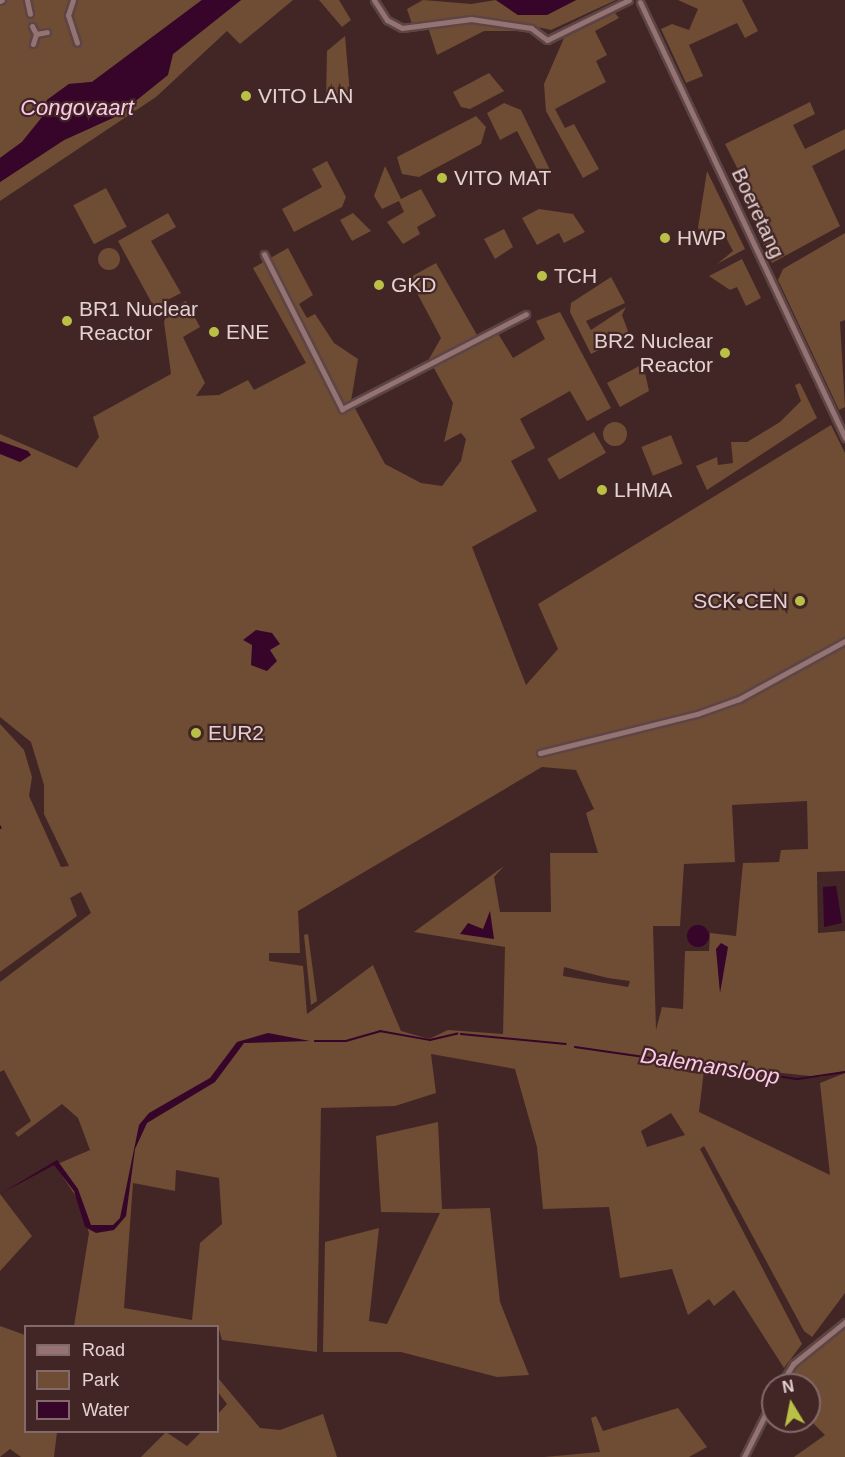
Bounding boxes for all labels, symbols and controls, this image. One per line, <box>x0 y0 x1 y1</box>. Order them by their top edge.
place label: VITO LAN <box>258 83 353 109</box>
marker: VITO LAN <box>239 89 253 103</box>
water label: Congovaart <box>20 95 134 121</box>
street label: Boeretang <box>726 164 790 262</box>
place label: VITO MAT <box>454 165 551 191</box>
marker: VITO MAT <box>435 171 449 185</box>
place label: HWP <box>677 225 726 251</box>
marker: HWP <box>658 231 672 245</box>
place label: TCH <box>554 263 597 289</box>
marker: TCH <box>535 269 549 283</box>
place label: GKD <box>391 272 437 298</box>
marker: GKD <box>372 278 386 292</box>
place label: BR1 Nuclear Reactor <box>79 296 198 346</box>
marker: BR1 Nuclear Reactor <box>60 314 74 328</box>
place label: ENE <box>226 319 269 345</box>
marker: ENE <box>207 325 221 339</box>
place label: BR2 Nuclear Reactor <box>594 328 713 378</box>
marker: BR2 Nuclear Reactor <box>718 346 732 360</box>
place label: LHMA <box>614 477 672 503</box>
marker: LHMA <box>595 483 609 497</box>
place label: SCK•CEN <box>693 588 788 614</box>
marker: SCK•CEN <box>793 594 807 608</box>
place label: EUR2 <box>208 720 264 746</box>
marker: EUR2 <box>189 726 203 740</box>
water label: Dalemansloop <box>638 1042 782 1090</box>
legend <box>24 1325 219 1433</box>
text: Road <box>82 1340 125 1360</box>
text: Park <box>82 1370 119 1390</box>
north arrow <box>761 1373 821 1433</box>
text: N <box>781 1377 795 1396</box>
text: Water <box>82 1400 129 1420</box>

